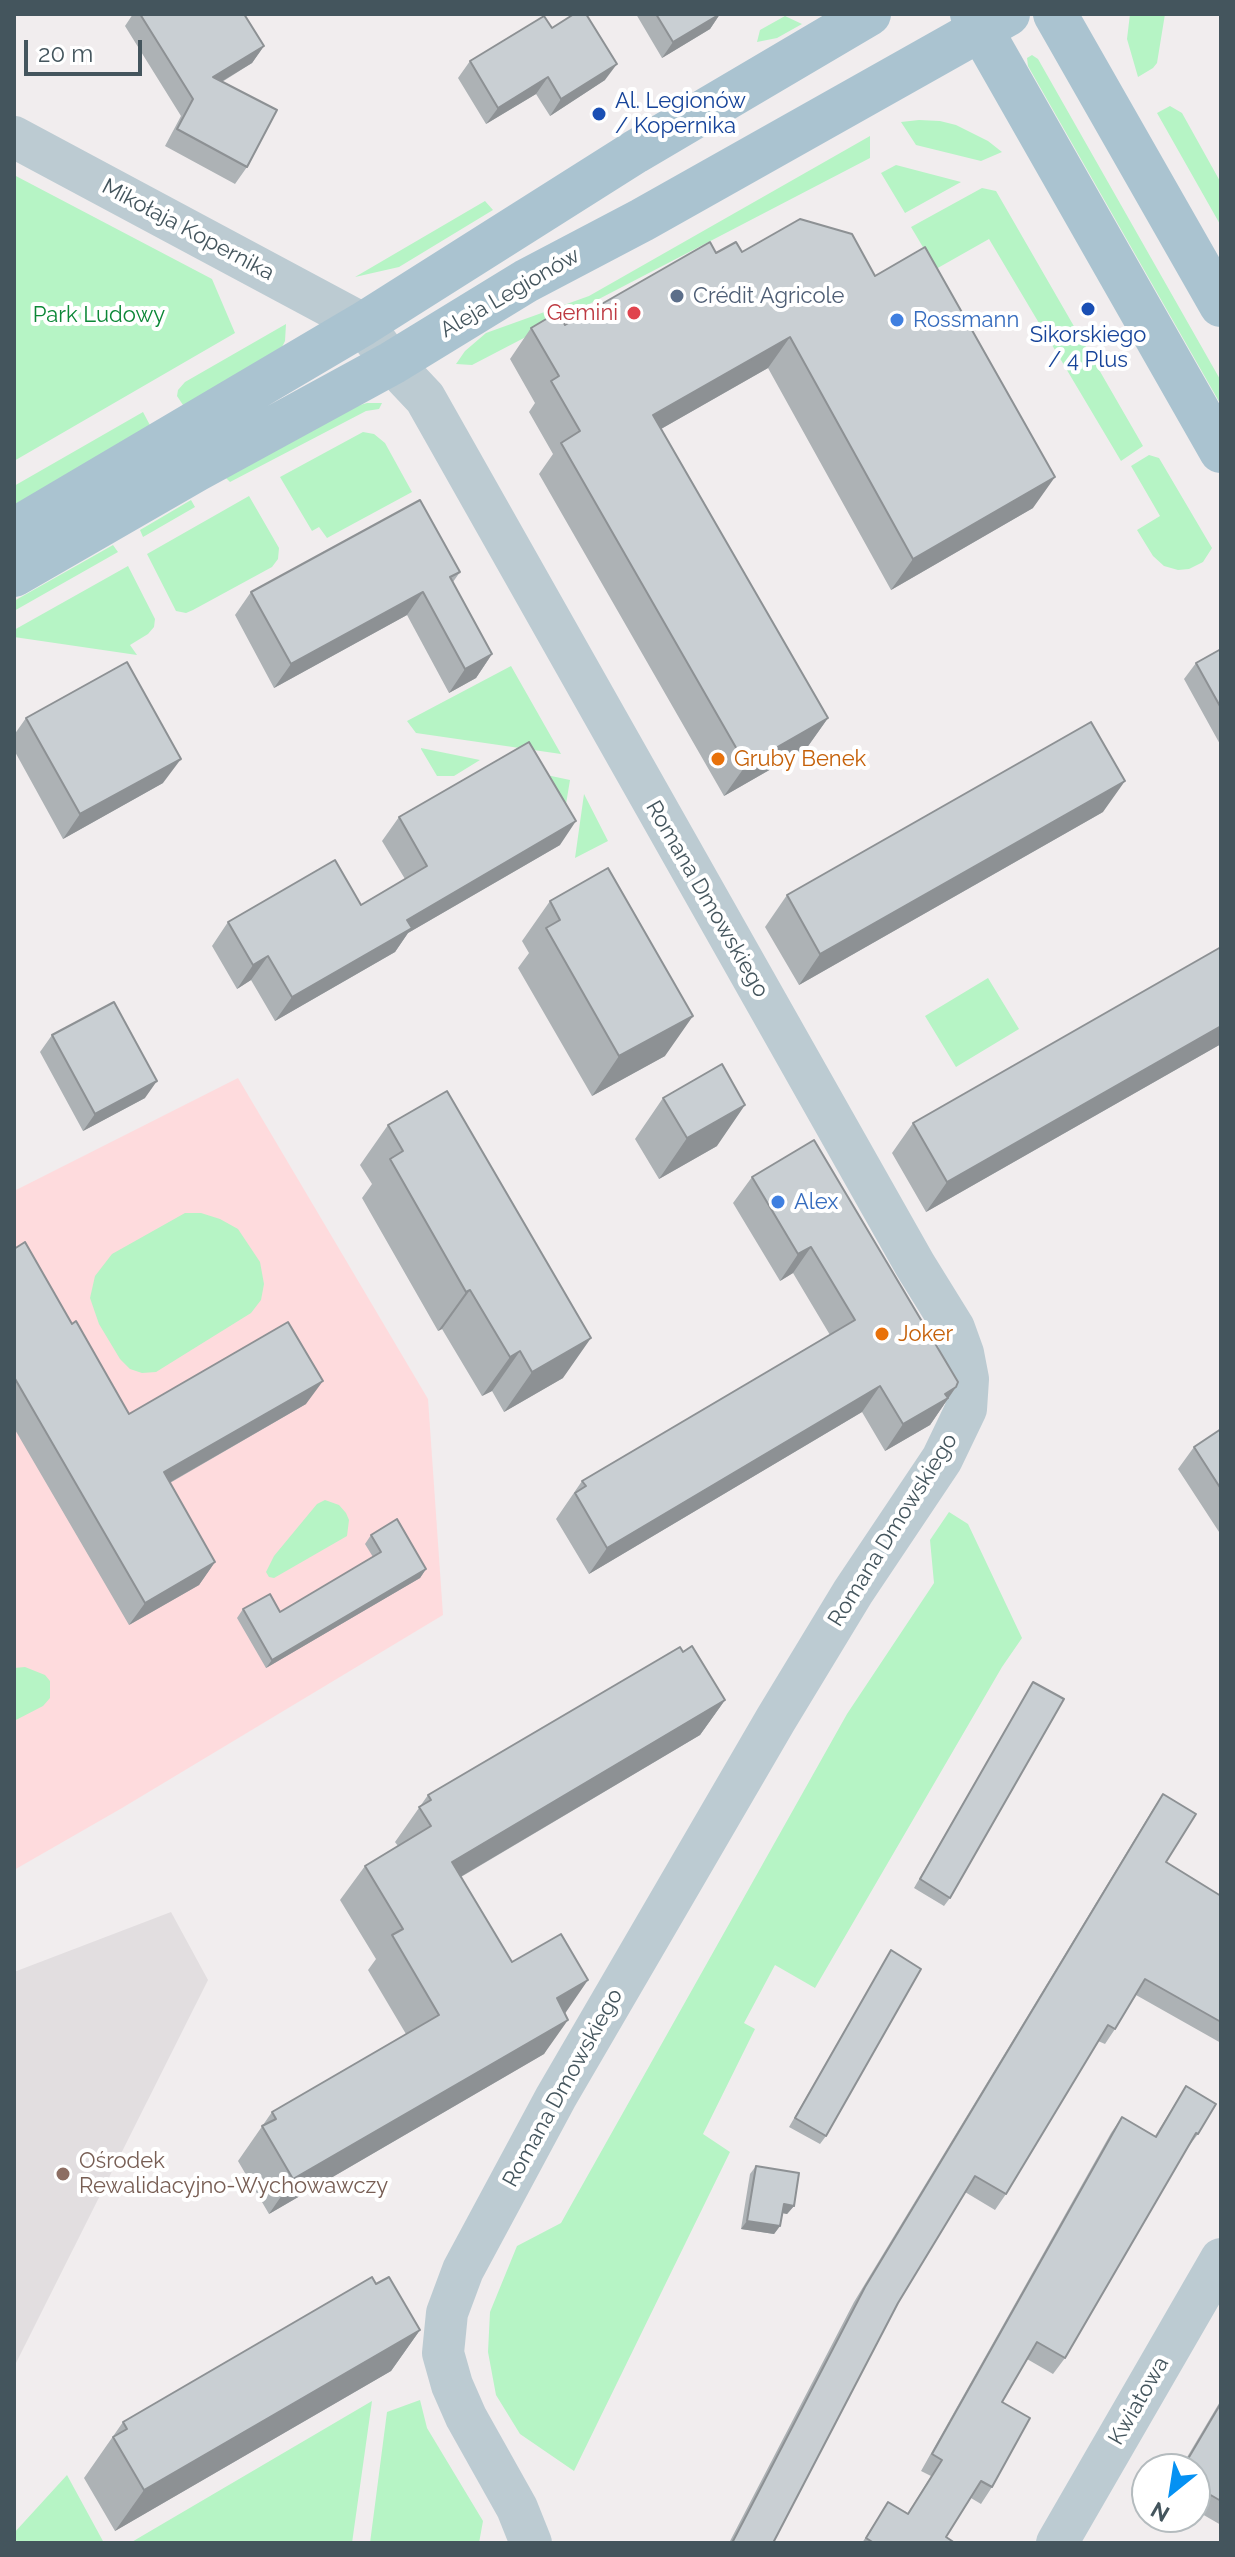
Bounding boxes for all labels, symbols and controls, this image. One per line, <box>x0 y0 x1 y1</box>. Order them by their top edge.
scale bar <box>28 24 146 74</box>
text: 20 m <box>38 39 93 68</box>
place label: Al. Legionów / Kopernika <box>615 88 746 140</box>
marker: Al. Legionów / Kopernika <box>590 105 608 123</box>
street label: Mikołaja Kopernika <box>97 173 279 287</box>
street label: Aleja Legionów <box>436 242 584 344</box>
place label: Crédit Agricole <box>693 283 844 309</box>
marker: Crédit Agricole <box>668 287 686 305</box>
place label: Gemini <box>547 300 618 326</box>
marker: Sikorskiego / 4 Plus <box>1079 300 1097 318</box>
park label: Park Ludowy <box>33 302 165 328</box>
marker: Gemini <box>625 304 643 322</box>
place label: Rossmann <box>913 307 1019 333</box>
marker: Rossmann <box>888 311 906 329</box>
place label: Sikorskiego / 4 Plus <box>1030 322 1146 374</box>
place label: Gruby Benek <box>734 746 866 772</box>
marker: Gruby Benek <box>709 750 727 768</box>
street label: Romana Dmowskiego <box>640 796 774 1002</box>
place label: Alex <box>794 1189 838 1215</box>
marker: Alex <box>769 1193 787 1211</box>
place label: Joker <box>898 1321 953 1347</box>
marker: Joker <box>873 1325 891 1343</box>
street label: Romana Dmowskiego <box>823 1429 963 1631</box>
street label: Romana Dmowskiego <box>497 1984 629 2192</box>
place label: Ośrodek Rewalidacyjno-Wychowawczy <box>79 2148 388 2200</box>
marker: Ośrodek Rewalidacyjno-Wychowawczy <box>54 2165 72 2183</box>
street label: Kwiatowa <box>1103 2352 1175 2450</box>
north arrow <box>1131 2453 1211 2533</box>
text: N <box>1146 2497 1174 2528</box>

